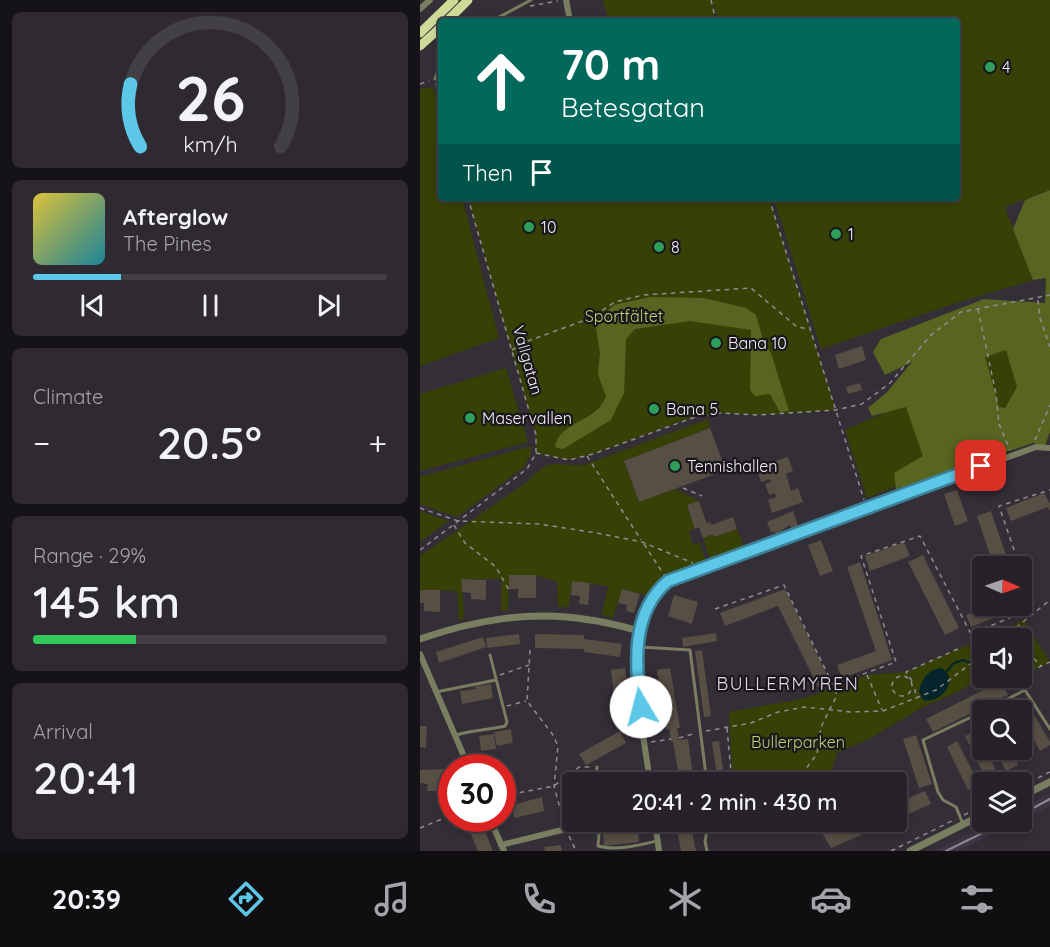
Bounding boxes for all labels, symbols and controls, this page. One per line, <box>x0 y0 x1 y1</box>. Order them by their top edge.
text: 70 m <box>561 38 660 91</box>
icon: ahead <box>462 42 540 120</box>
place label: 4 <box>1002 57 1010 77</box>
text: 26 <box>175 59 245 137</box>
marker: 4 <box>983 60 997 74</box>
text: Betesgatan <box>561 90 705 124</box>
text: km/h <box>183 131 237 157</box>
icon: arrive <box>525 156 558 189</box>
text: Then <box>462 159 513 187</box>
text: Afterglow <box>123 203 228 231</box>
place label: 10 <box>541 217 556 237</box>
marker: 10 <box>522 220 536 234</box>
place label: 1 <box>848 224 854 244</box>
marker: 1 <box>829 227 843 241</box>
text: The Pines <box>123 231 212 256</box>
place label: 8 <box>671 237 680 257</box>
marker: 8 <box>652 240 666 254</box>
icon: previous <box>76 289 109 322</box>
icon: pause <box>194 289 227 322</box>
icon: next <box>312 289 345 322</box>
park label: Sportfältet <box>585 306 663 326</box>
street label: Vallgatan <box>509 323 547 397</box>
place label: Bana 10 <box>728 333 787 353</box>
marker: Bana 10 <box>709 336 723 350</box>
text: Climate <box>33 384 103 409</box>
place label: Bana 5 <box>666 399 718 419</box>
marker: Bana 5 <box>647 402 661 416</box>
place label: Maservallen <box>482 408 572 428</box>
marker: Maservallen <box>463 411 477 425</box>
text: 20.5° <box>157 414 262 470</box>
text: − <box>33 422 50 463</box>
text: + <box>368 422 387 463</box>
pin <box>955 440 1006 491</box>
icon: arrive <box>964 449 997 482</box>
place label: Tennishallen <box>687 456 777 476</box>
marker: Tennishallen <box>668 459 682 473</box>
text: Range · 29% <box>33 543 146 568</box>
north arrow <box>972 556 1032 616</box>
map controls <box>972 556 1032 832</box>
text: 145 km <box>33 573 180 629</box>
button: sound <box>972 628 1032 688</box>
district label: BULLERMYREN <box>717 672 859 695</box>
position arrow <box>609 675 673 739</box>
button: search <box>972 700 1032 760</box>
text: Arrival <box>33 719 93 744</box>
park label: Bullerparken <box>751 732 845 752</box>
text: 20:41 <box>33 749 139 805</box>
speed limit sign: 30 <box>438 754 516 832</box>
button: layers <box>972 772 1032 832</box>
text: 20:41 · 2 min · 430 m <box>631 788 838 816</box>
icon: directions <box>225 878 267 920</box>
icon: music <box>371 878 413 920</box>
icon: phone <box>518 878 560 920</box>
icon: climate <box>664 878 706 920</box>
icon: car <box>810 878 852 920</box>
icon: filters <box>956 878 998 920</box>
text: 20:39 <box>52 882 121 916</box>

